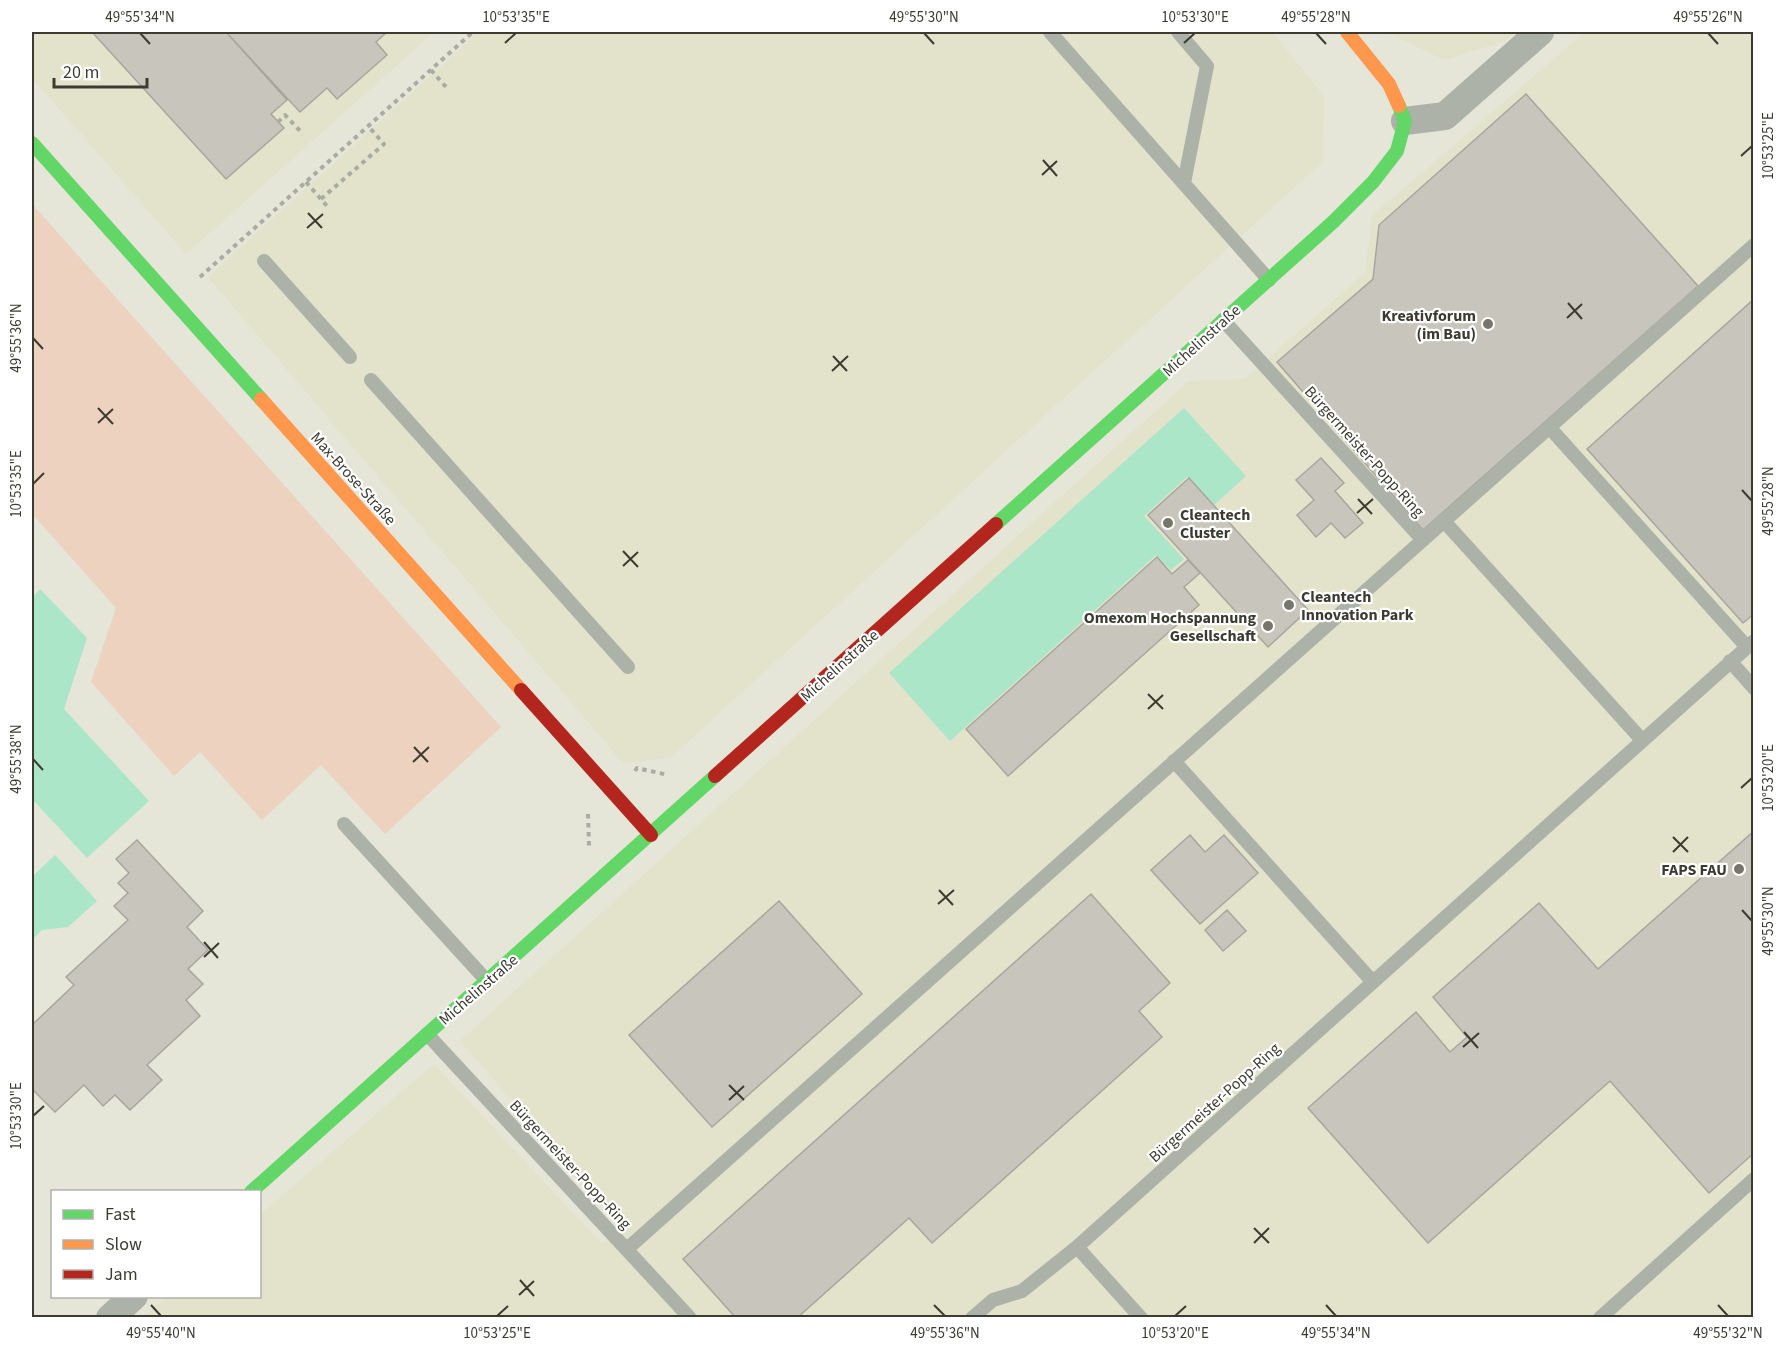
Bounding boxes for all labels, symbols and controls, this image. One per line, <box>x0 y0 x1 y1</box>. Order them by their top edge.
text: 49°55'34"N <box>105 7 175 28</box>
text: 10°53'35"E <box>482 7 550 28</box>
text: 49°55'30"N <box>889 7 959 28</box>
text: 10°53'30"E <box>1161 7 1229 28</box>
text: 49°55'28"N <box>1281 7 1351 28</box>
text: 49°55'26"N <box>1673 7 1743 28</box>
scale bar <box>54 51 147 89</box>
text: 20 m <box>63 60 99 85</box>
text: 10°53'25"E <box>1758 112 1779 180</box>
street label: Michelinstraße <box>1158 300 1246 382</box>
text: 49°55'36"N <box>6 303 27 373</box>
place label: Kreativforum (im Bau) <box>1381 305 1476 345</box>
marker: Kreativforum (im Bau) <box>1481 317 1495 331</box>
street label: Bürgermeister-Popp-Ring <box>1299 381 1429 522</box>
street label: Max-Brose-Straße <box>305 427 401 530</box>
text: 10°53'35"E <box>6 450 27 518</box>
text: 49°55'28"N <box>1758 466 1779 536</box>
place label: Cleantech Cluster <box>1180 504 1250 544</box>
marker: Cleantech Cluster <box>1161 516 1175 530</box>
place label: Cleantech Innovation Park <box>1301 586 1414 626</box>
marker: Cleantech Innovation Park <box>1282 598 1296 612</box>
place label: Omexom Hochspannung Gesellschaft <box>1084 607 1256 647</box>
marker: Omexom Hochspannung Gesellschaft <box>1261 619 1275 633</box>
street label: Michelinstraße <box>796 625 884 707</box>
text: 49°55'38"N <box>6 724 27 794</box>
text: 10°53'20"E <box>1758 744 1779 812</box>
place label: FAPS FAU <box>1661 859 1727 881</box>
marker: FAPS FAU <box>1732 862 1746 876</box>
text: 49°55'30"N <box>1758 886 1779 956</box>
street label: Michelinstraße <box>434 949 523 1030</box>
street label: Bürgermeister-Popp-Ring <box>1144 1038 1285 1168</box>
text: 10°53'30"E <box>6 1082 27 1150</box>
street label: Bürgermeister-Popp-Ring <box>504 1095 636 1234</box>
legend <box>51 1190 261 1298</box>
text: Fast <box>105 1202 136 1227</box>
text: Slow <box>105 1232 142 1257</box>
text: Jam <box>105 1262 138 1287</box>
text: 49°55'40"N <box>126 1323 196 1344</box>
text: 10°53'25"E <box>463 1323 531 1344</box>
text: 49°55'36"N <box>910 1323 980 1344</box>
text: 10°53'20"E <box>1141 1323 1209 1344</box>
text: 49°55'34"N <box>1301 1323 1371 1344</box>
text: 49°55'32"N <box>1693 1323 1763 1344</box>

